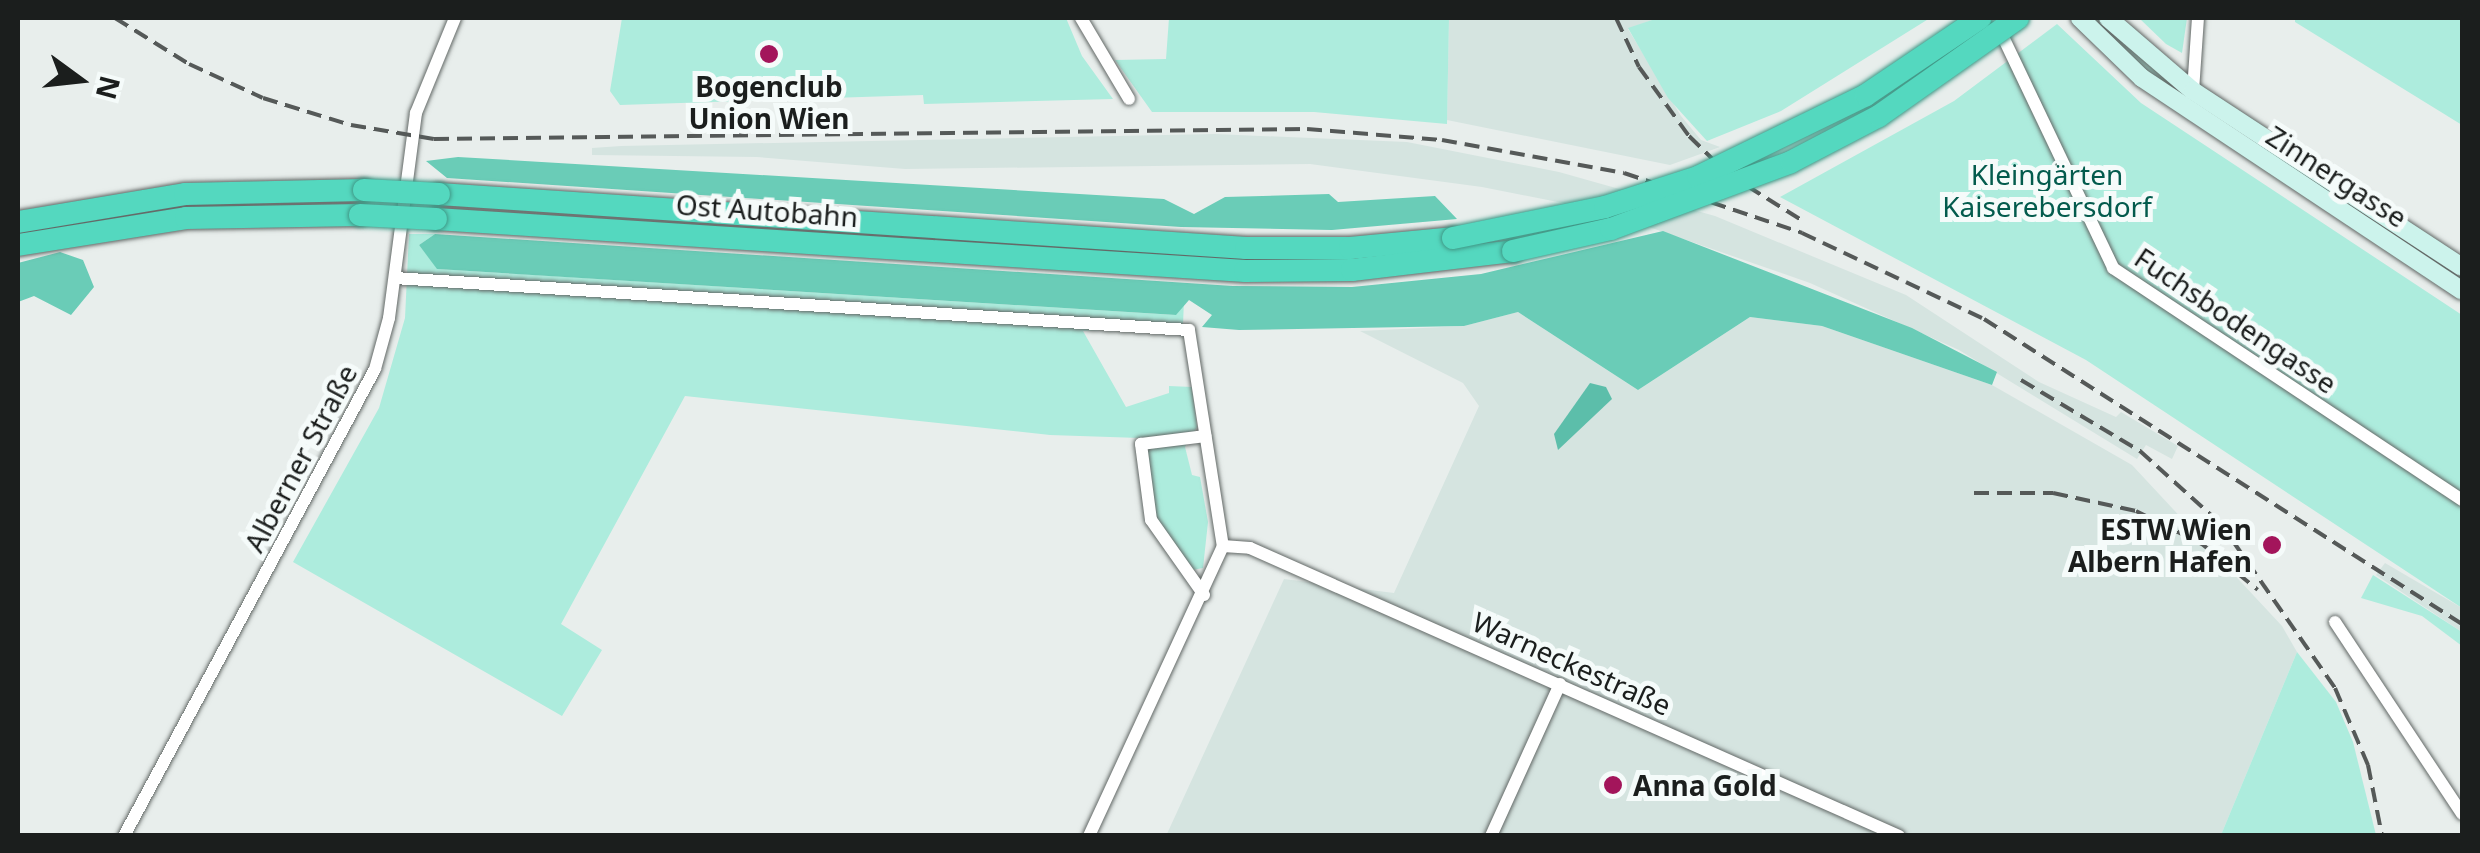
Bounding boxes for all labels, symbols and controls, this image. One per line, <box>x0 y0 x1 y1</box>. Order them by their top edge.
north arrow <box>30 30 130 130</box>
marker: Bogenclub Union Wien <box>758 43 780 65</box>
place label: Bogenclub Union Wien <box>688 69 850 135</box>
text: N <box>88 72 130 104</box>
street label: Zinnergasse <box>2261 118 2413 234</box>
park label: Kleingärten Kaiserebersdorf <box>1942 157 2152 223</box>
street label: Ost Autobahn <box>675 187 859 233</box>
street label: Fuchsbodengasse <box>2129 240 2343 400</box>
street label: Alberner Straße <box>237 359 363 557</box>
place label: ESTW Wien Albern Hafen <box>2068 512 2252 578</box>
marker: ESTW Wien Albern Hafen <box>2261 534 2283 556</box>
street label: Warneckestraße <box>1468 604 1676 722</box>
place label: Anna Gold <box>1633 768 1777 802</box>
marker: Anna Gold <box>1602 774 1624 796</box>

